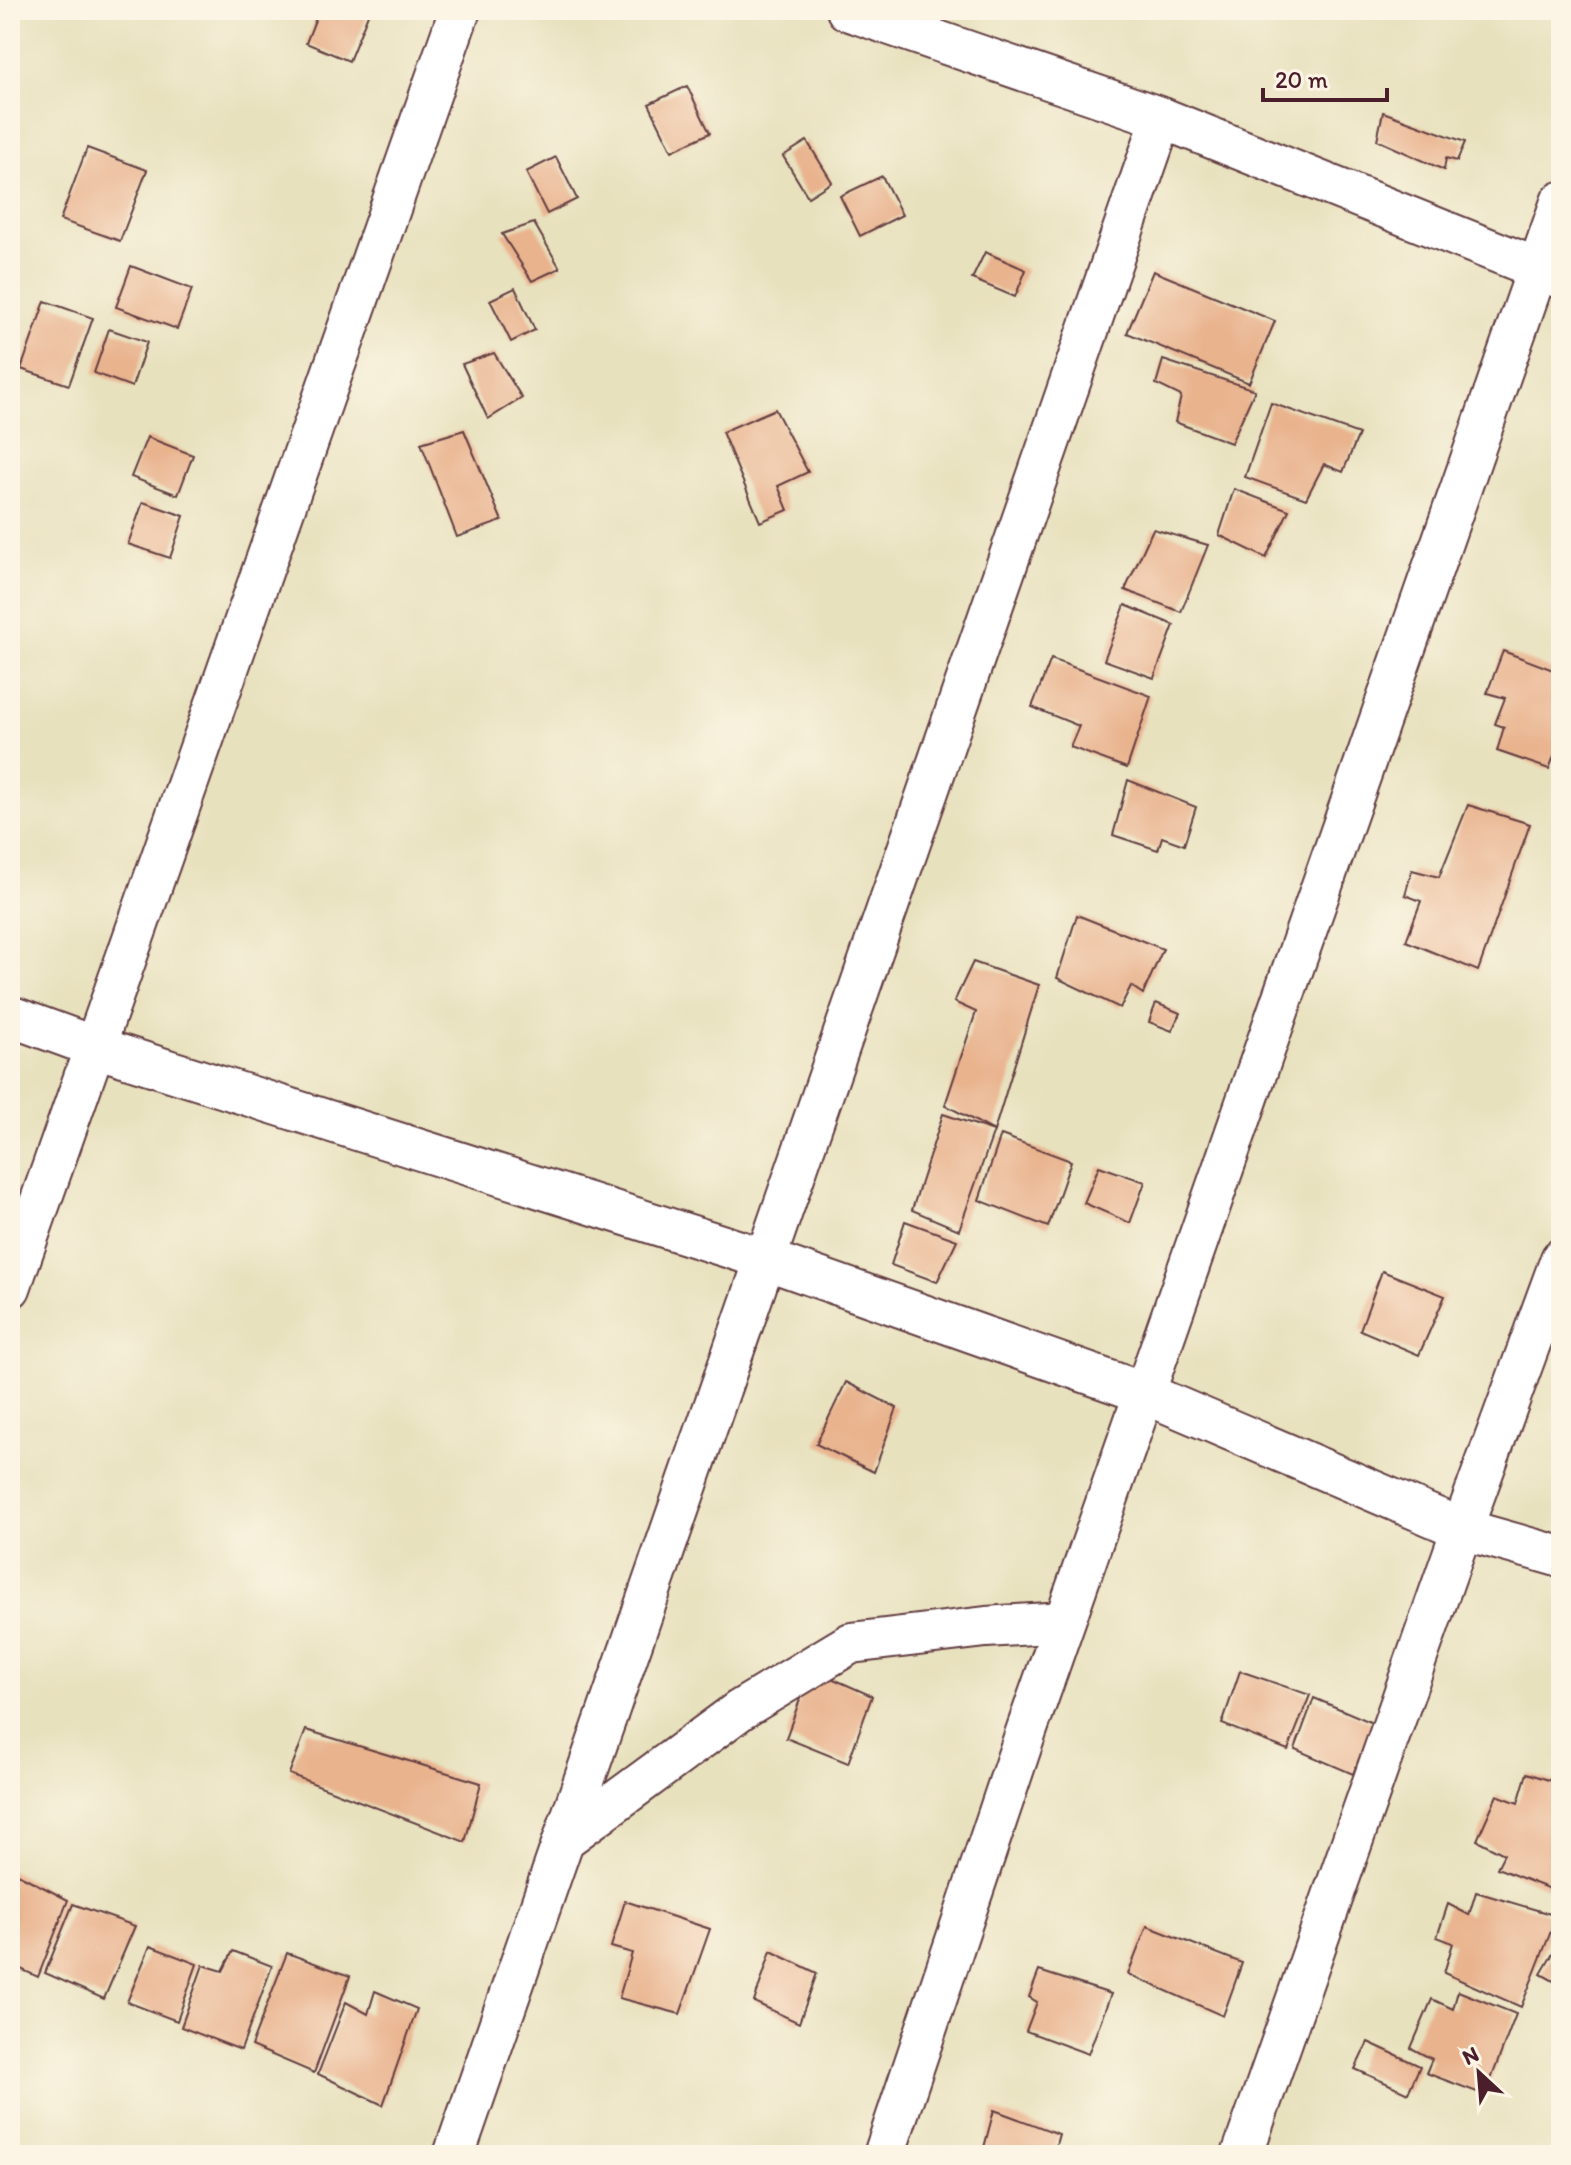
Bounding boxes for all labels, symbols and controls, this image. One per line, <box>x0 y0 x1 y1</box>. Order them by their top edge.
scale bar <box>1263 52 1387 102</box>
text: 20 m <box>1275 65 1328 94</box>
north arrow <box>1439 2033 1519 2113</box>
text: N <box>1458 2040 1483 2071</box>

